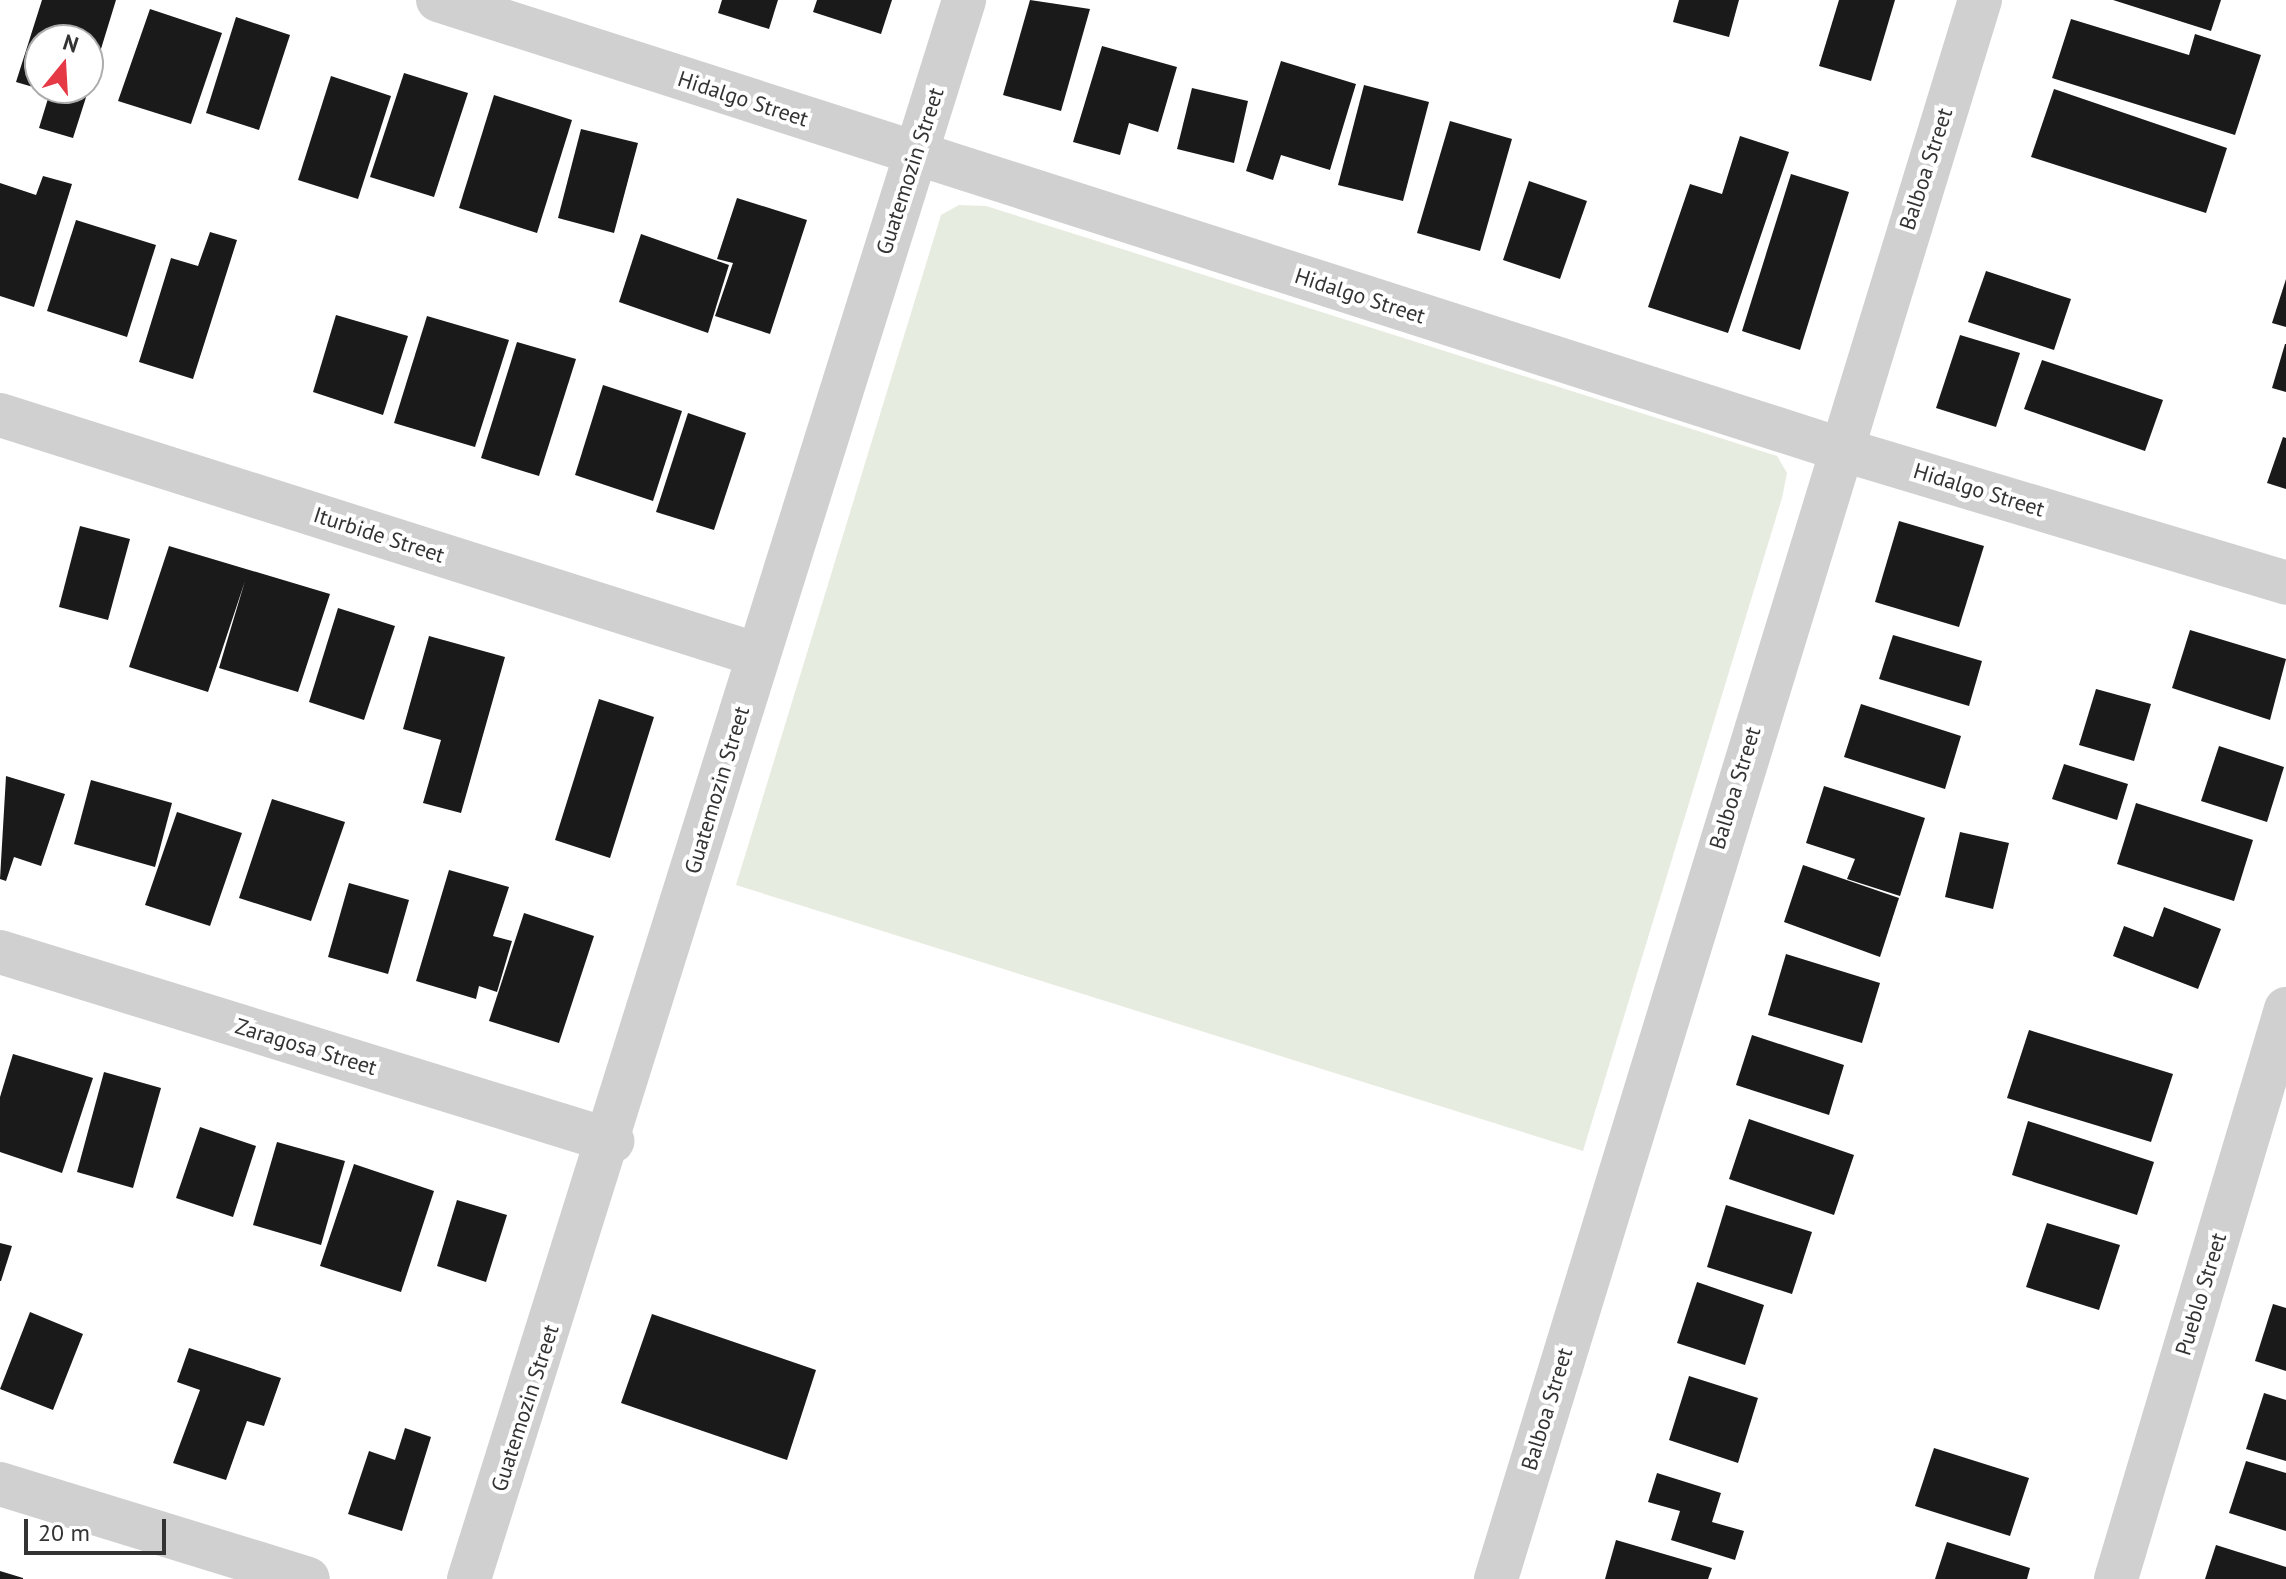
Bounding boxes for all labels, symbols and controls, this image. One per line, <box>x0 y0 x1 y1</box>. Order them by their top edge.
north arrow <box>24 24 104 104</box>
text: N <box>60 28 82 59</box>
street label: Hidalgo Street <box>674 66 812 132</box>
street label: Guatemozin Street <box>871 84 949 258</box>
street label: Balboa Street <box>1894 105 1958 233</box>
street label: Hidalgo Street <box>1291 263 1429 329</box>
street label: Hidalgo Street <box>1910 458 2048 522</box>
street label: Iturbide Street <box>310 501 448 569</box>
street label: Guatemozin Street <box>679 703 755 877</box>
street label: Balboa Street <box>1704 723 1766 853</box>
street label: Zaragosa Street <box>232 1013 380 1081</box>
street label: Pueblo Street <box>2170 1230 2232 1358</box>
street label: Guatemozin Street <box>486 1321 564 1495</box>
street label: Balboa Street <box>1516 1344 1578 1474</box>
scale bar <box>28 1503 170 1553</box>
text: 20 m <box>38 1517 90 1548</box>

